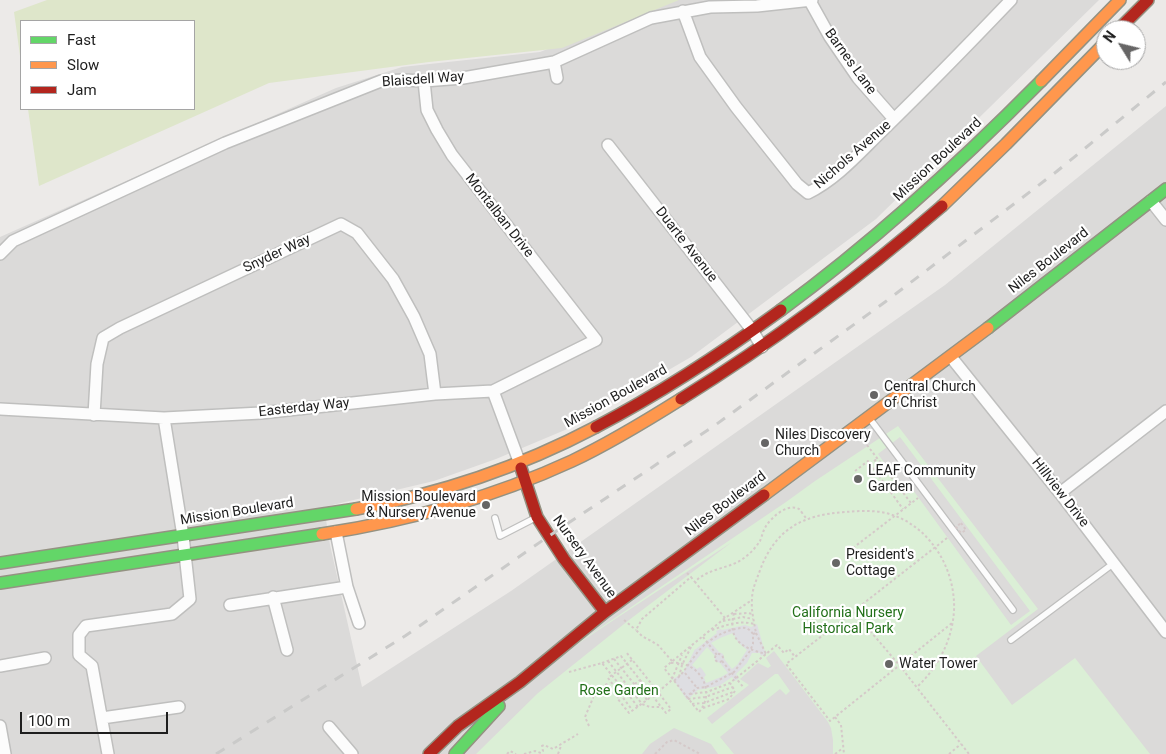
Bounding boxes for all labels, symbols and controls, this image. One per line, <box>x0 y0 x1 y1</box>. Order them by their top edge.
legend <box>20 20 195 110</box>
north arrow <box>1096 20 1146 70</box>
street label: Barnes Lane <box>821 26 879 98</box>
text: N <box>1100 28 1119 45</box>
text: Fast <box>67 31 96 49</box>
text: Slow <box>67 56 99 74</box>
street label: Blaisdell Way <box>381 69 465 91</box>
text: Jam <box>67 81 97 99</box>
street label: Mission Boulevard <box>890 115 986 205</box>
street label: Nichols Avenue <box>811 117 895 193</box>
street label: Montalban Drive <box>461 171 537 261</box>
street label: Duarte Avenue <box>651 204 721 286</box>
street label: Niles Boulevard <box>1006 225 1092 297</box>
street label: Snyder Way <box>241 231 313 277</box>
street label: Mission Boulevard <box>562 362 670 432</box>
place label: Central Church of Christ <box>884 379 976 412</box>
marker: Central Church of Christ <box>868 389 880 401</box>
street label: Easterday Way <box>258 395 350 421</box>
place label: Niles Discovery Church <box>775 427 871 460</box>
marker: Niles Discovery Church <box>759 437 771 449</box>
street label: Hillview Drive <box>1028 455 1092 531</box>
place label: LEAF Community Garden <box>868 463 976 496</box>
street label: Niles Boulevard <box>682 468 770 540</box>
marker: LEAF Community Garden <box>852 473 864 485</box>
place label: Mission Boulevard & Nursery Avenue <box>361 489 476 522</box>
street label: Mission Boulevard <box>179 495 295 529</box>
marker: Mission Boulevard & Nursery Avenue <box>480 499 492 511</box>
street label: Nursery Avenue <box>548 512 620 602</box>
place label: President's Cottage <box>846 547 914 580</box>
marker: President's Cottage <box>830 557 842 569</box>
park label: California Nursery Historical Park <box>792 605 904 638</box>
place label: Water Tower <box>899 656 977 672</box>
marker: Water Tower <box>883 658 895 670</box>
park label: Rose Garden <box>579 683 659 699</box>
scale bar <box>22 702 170 734</box>
text: 100 m <box>28 712 70 730</box>

